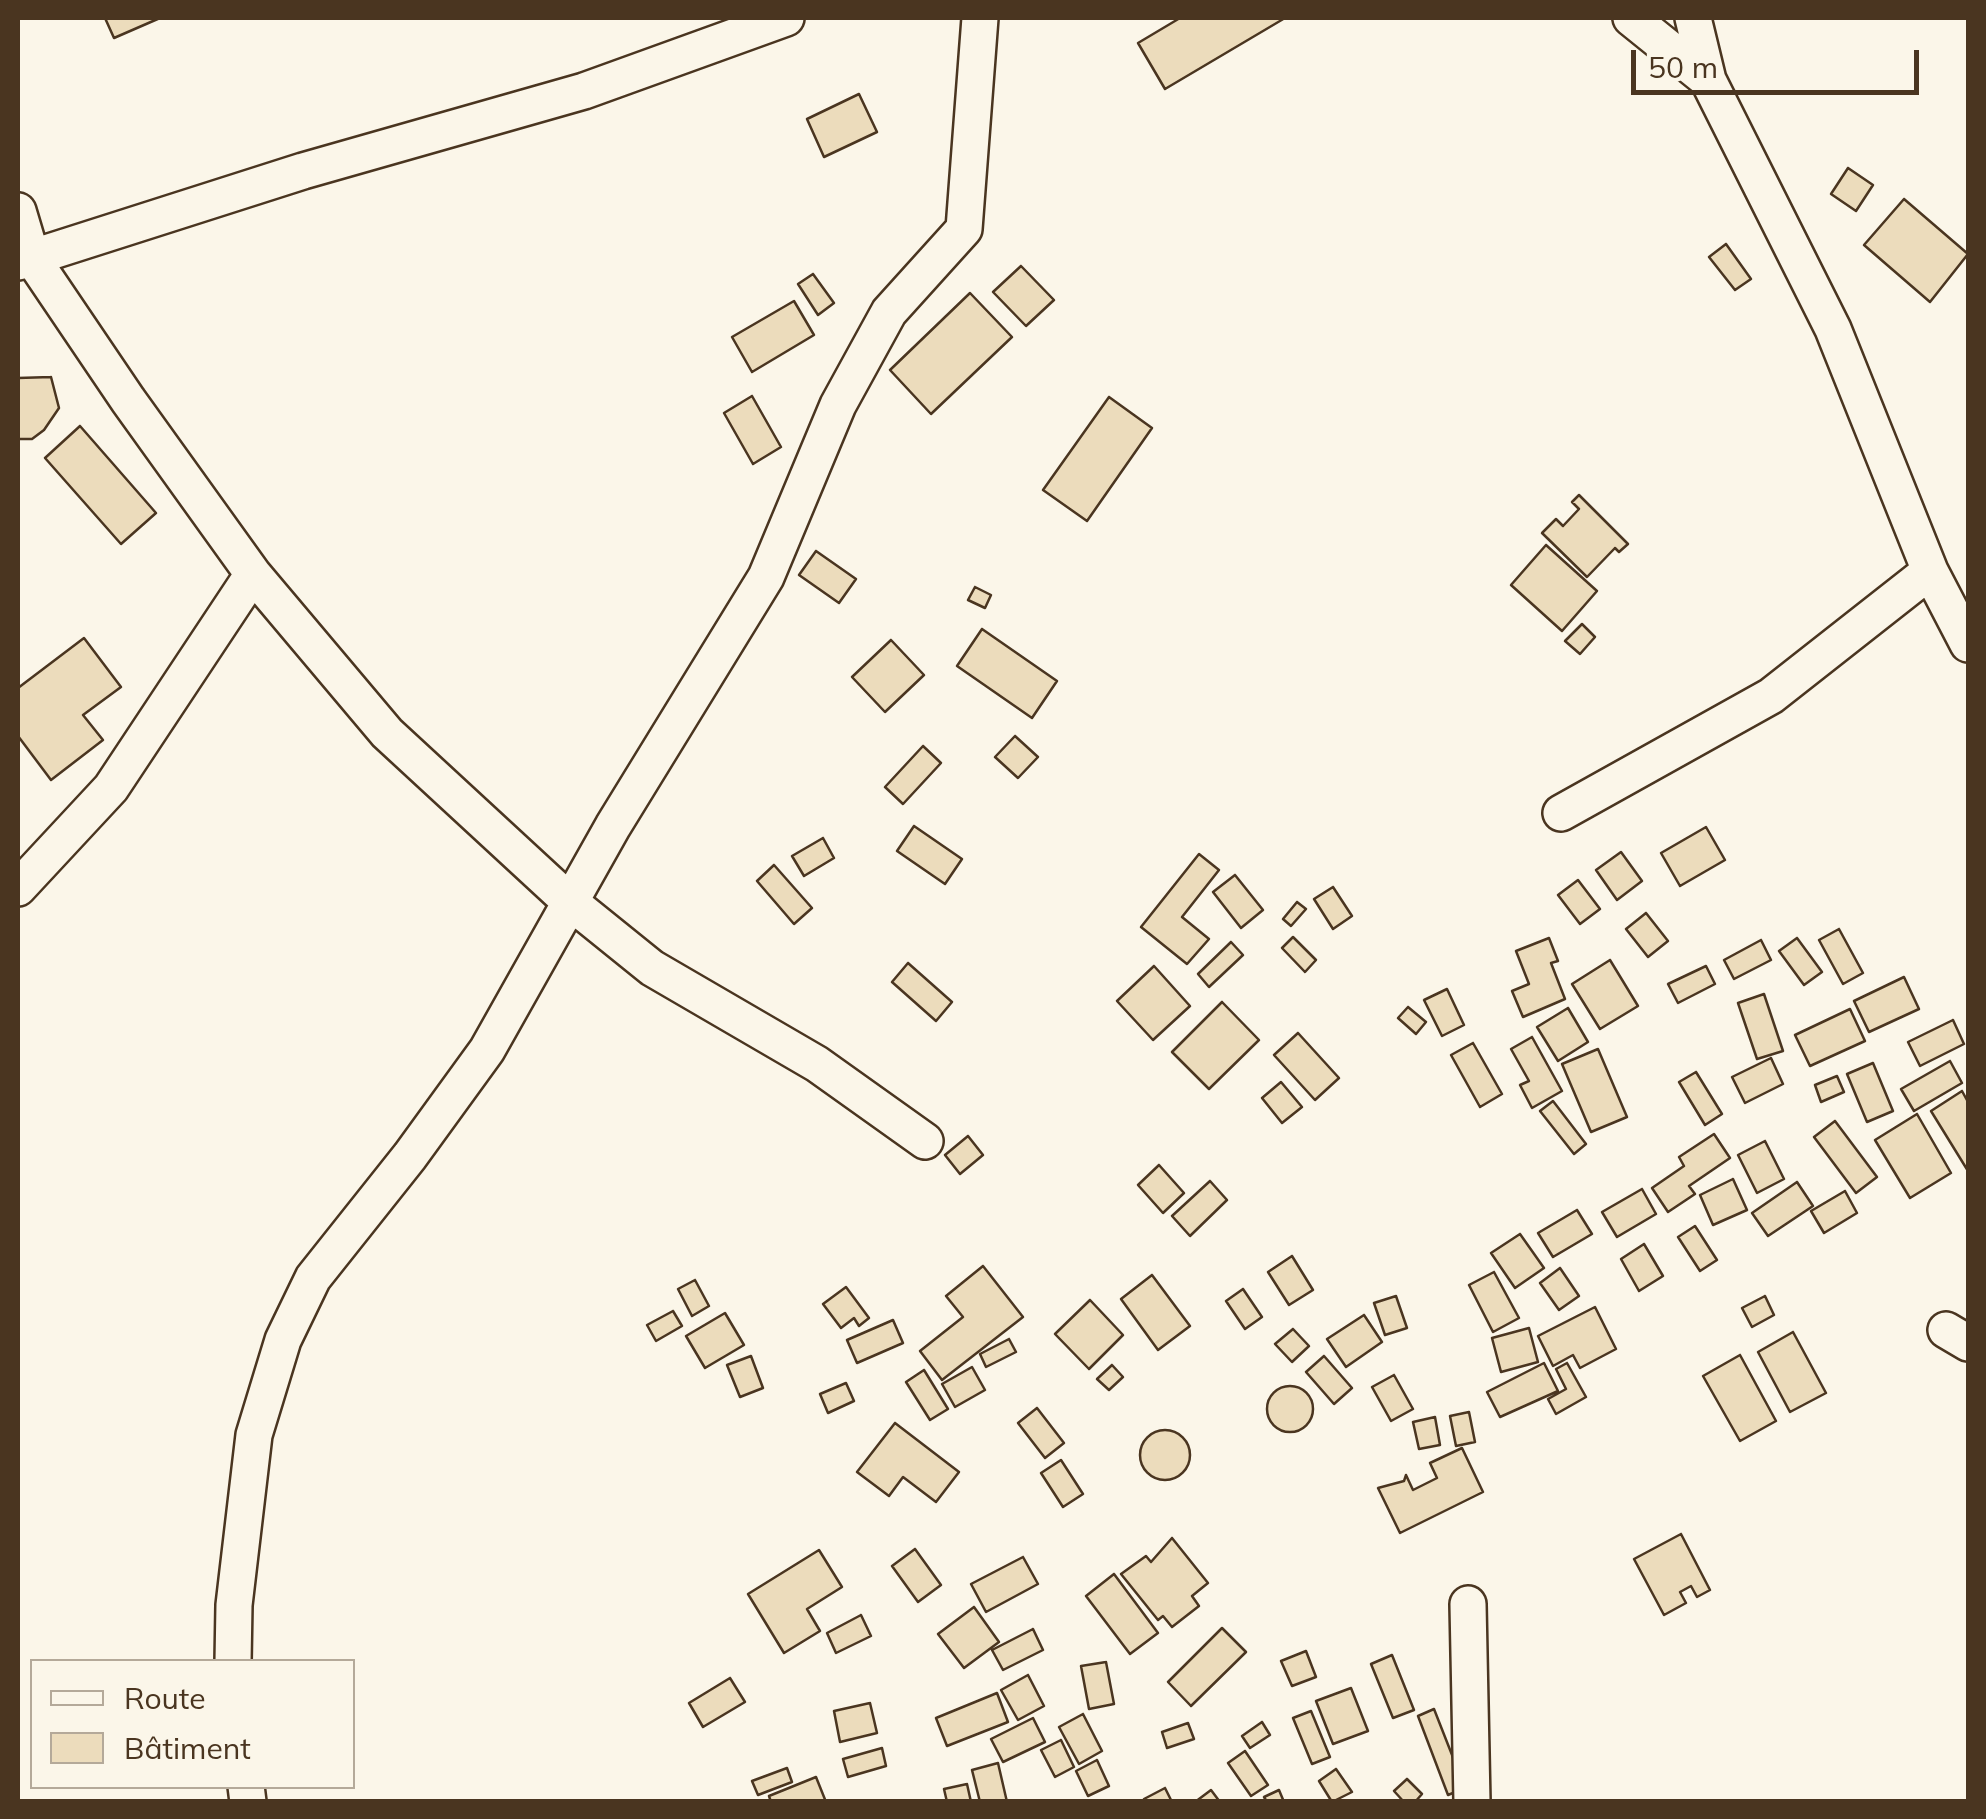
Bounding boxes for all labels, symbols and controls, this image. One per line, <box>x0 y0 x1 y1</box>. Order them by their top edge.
scale bar <box>1636 30 1924 92</box>
text: 50 m <box>1648 48 1718 86</box>
legend <box>30 1659 355 1789</box>
text: Route <box>124 1679 206 1717</box>
text: Bâtiment <box>124 1729 251 1767</box>

